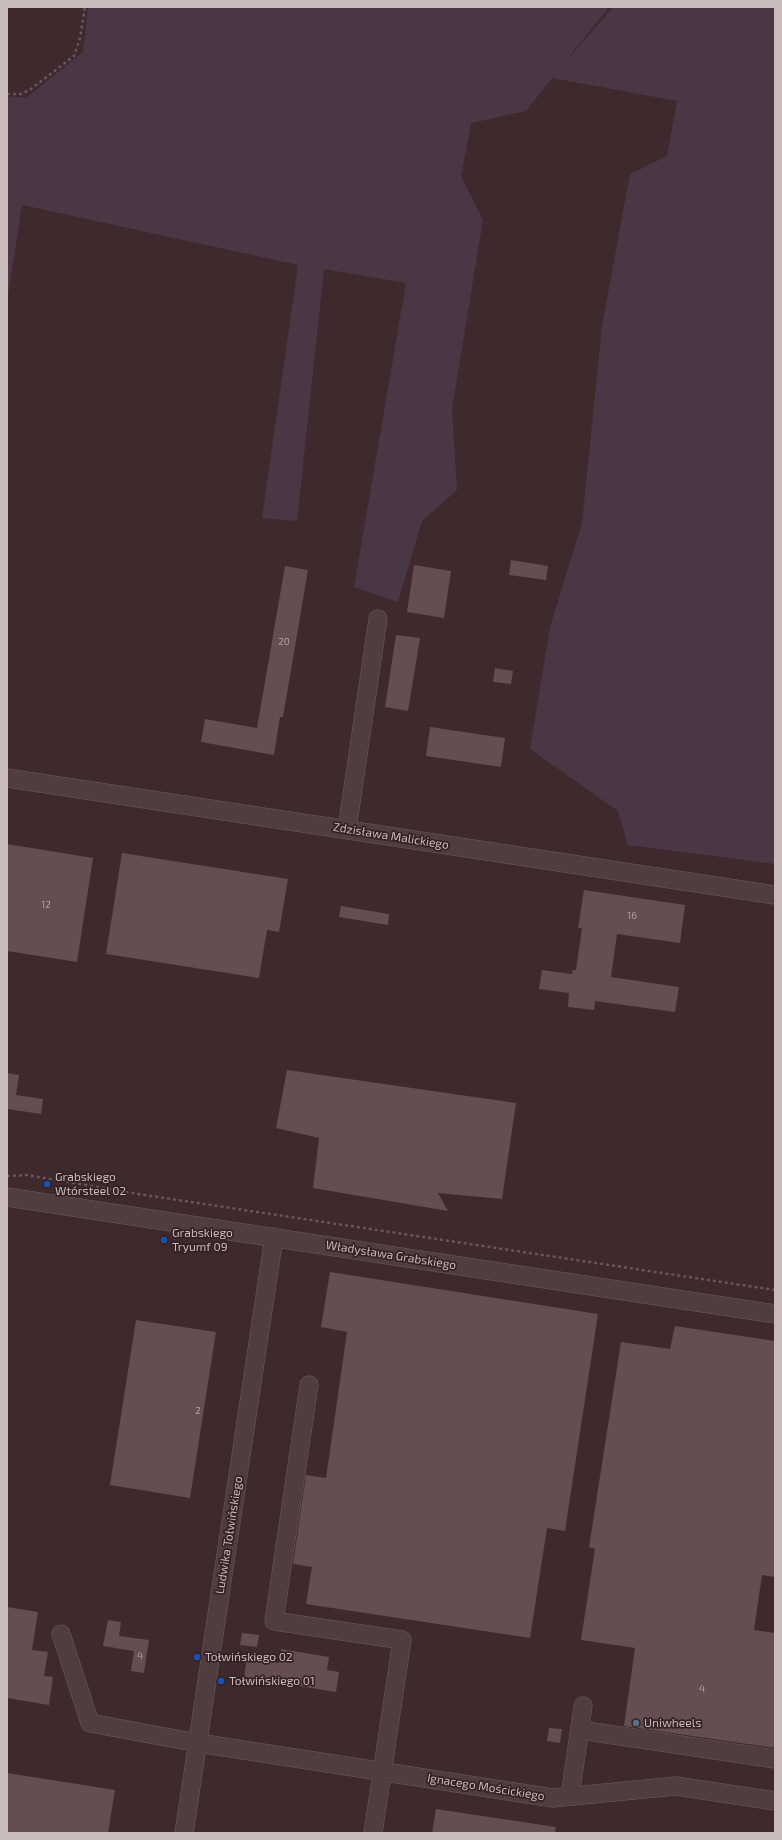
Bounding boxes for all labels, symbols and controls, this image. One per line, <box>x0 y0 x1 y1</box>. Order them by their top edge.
house number: 20 <box>278 636 290 648</box>
street label: Zdzisława Malickiego <box>332 820 450 852</box>
house number: 12 <box>41 899 51 911</box>
house number: 16 <box>627 910 637 922</box>
place label: Grabskiego Wtórsteel 02 <box>55 1170 126 1198</box>
marker: Grabskiego Wtórsteel 02 <box>42 1179 52 1189</box>
place label: Grabskiego Tryumf 09 <box>172 1226 233 1254</box>
marker: Grabskiego Tryumf 09 <box>159 1235 169 1245</box>
street label: Władysława Grabskiego <box>325 1238 457 1272</box>
house number: 2 <box>195 1405 201 1417</box>
street label: Ludwika Tołwińskiego <box>213 1475 245 1595</box>
house number: 4 <box>137 1650 143 1662</box>
place label: Tołwińskiego 02 <box>205 1650 293 1664</box>
marker: Tołwińskiego 02 <box>192 1652 202 1662</box>
place label: Tołwińskiego 01 <box>229 1674 315 1688</box>
marker: Tołwińskiego 01 <box>216 1676 226 1686</box>
house number: 4 <box>699 1683 705 1695</box>
place label: Uniwheels <box>644 1716 701 1730</box>
marker: Uniwheels <box>631 1718 641 1728</box>
street label: Ignacego Mościckiego <box>426 1771 546 1803</box>

